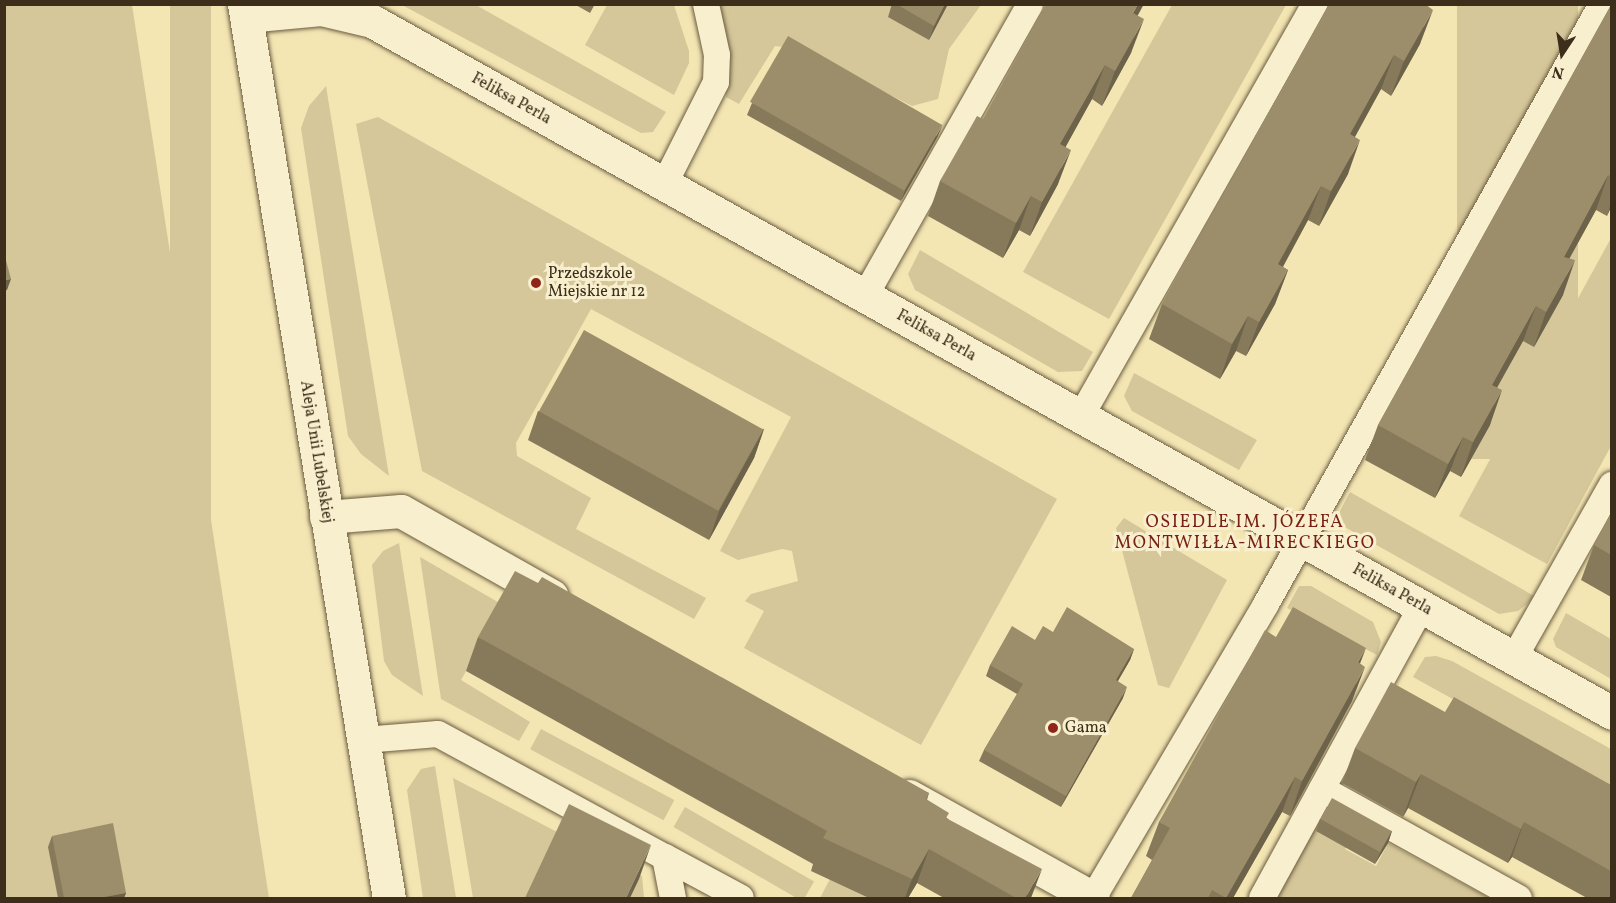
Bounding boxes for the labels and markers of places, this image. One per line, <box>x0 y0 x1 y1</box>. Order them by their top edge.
place label: Przedszkole Miejskie nr 12 <box>548 264 645 302</box>
marker: Przedszkole Miejskie nr 12 <box>529 276 543 290</box>
place label: Gama <box>1065 718 1107 738</box>
marker: Gama <box>1046 721 1060 735</box>

